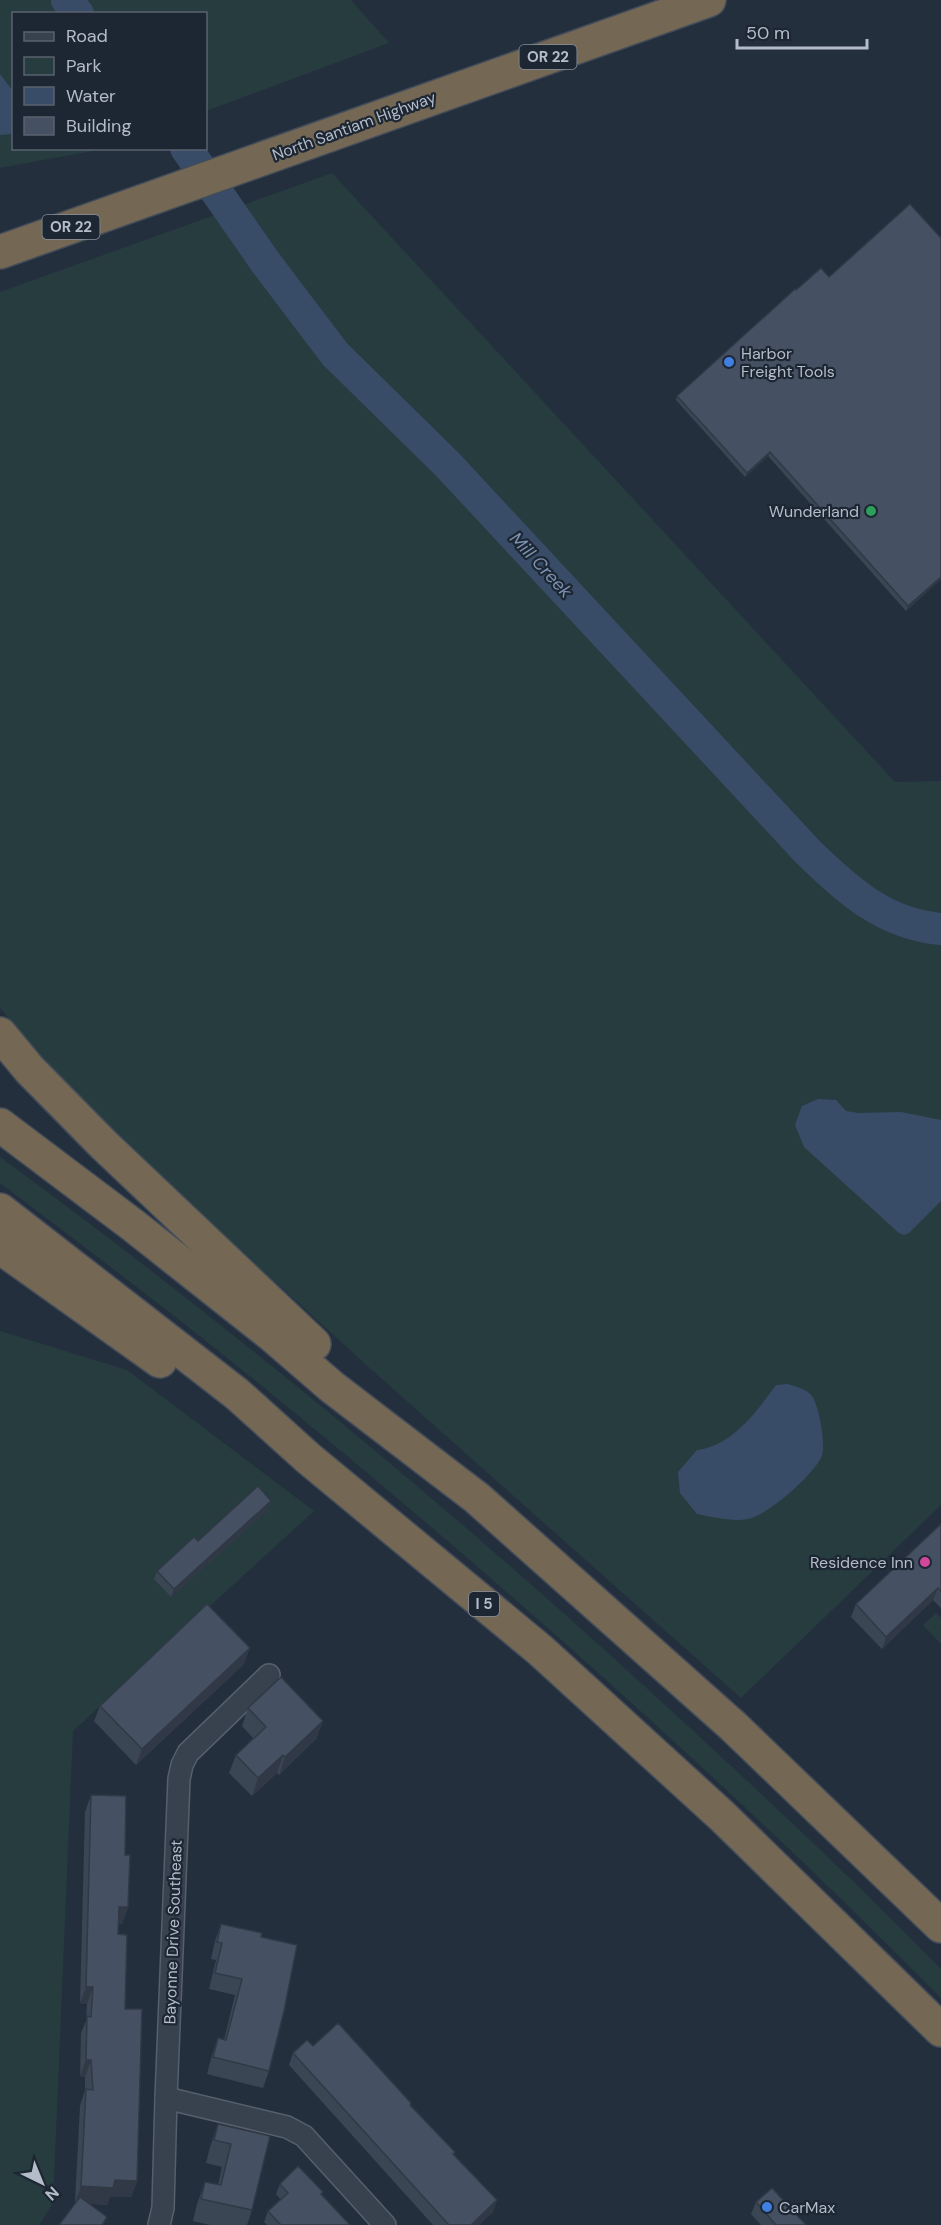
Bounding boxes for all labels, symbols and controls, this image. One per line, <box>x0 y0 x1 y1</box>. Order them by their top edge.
legend <box>12 12 207 150</box>
scale bar <box>737 12 868 50</box>
text: 50 m <box>746 21 790 45</box>
text: Road <box>66 24 108 48</box>
road number: OR 22 <box>520 45 576 69</box>
text: Park <box>66 54 102 78</box>
text: Water <box>66 84 116 108</box>
street label: North Santiam Highway <box>269 87 439 165</box>
text: Building <box>66 114 131 138</box>
road number: OR 22 <box>42 215 100 239</box>
place label: Harbor Freight Tools <box>741 343 835 382</box>
marker: Harbor Freight Tools <box>722 355 736 369</box>
place label: Wunderland <box>769 501 859 522</box>
marker: Wunderland <box>864 504 878 518</box>
water label: Mill Creek <box>504 527 578 604</box>
place label: Residence Inn <box>810 1552 913 1573</box>
marker: Residence Inn <box>918 1555 932 1569</box>
road number: I 5 <box>469 1592 499 1616</box>
street label: Bayonne Drive Southeast <box>159 1839 187 2025</box>
north arrow <box>12 2153 72 2213</box>
text: N <box>40 2182 63 2205</box>
place label: CarMax <box>779 2197 835 2218</box>
marker: CarMax <box>760 2200 774 2214</box>

